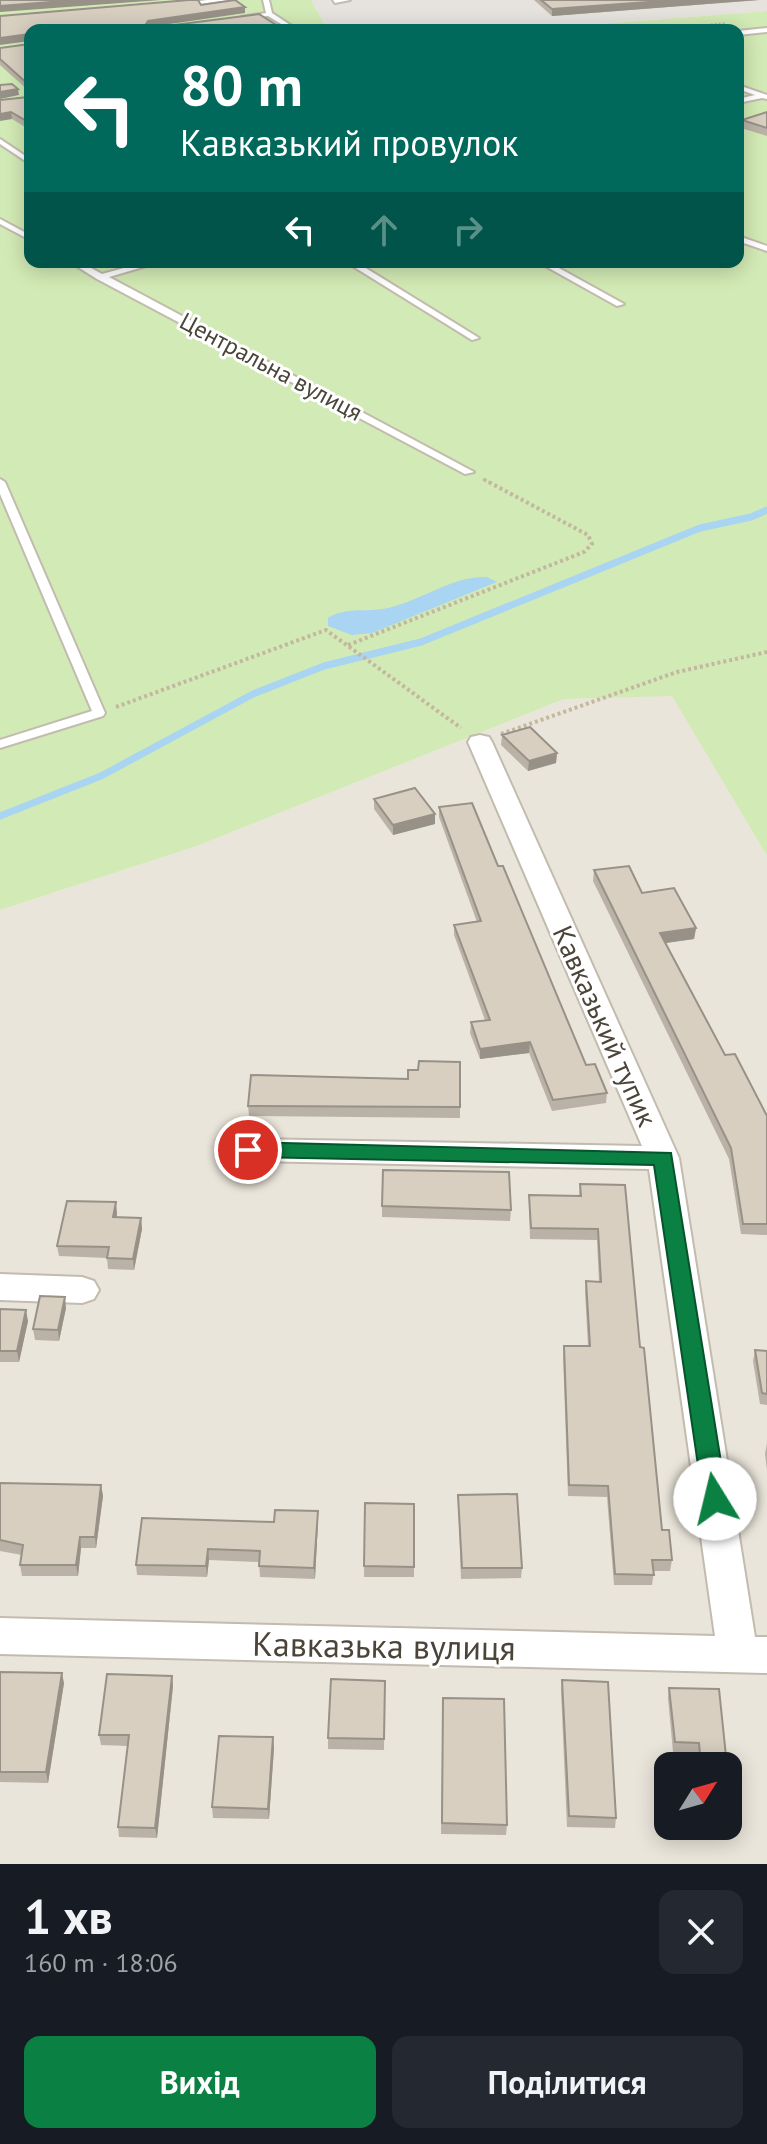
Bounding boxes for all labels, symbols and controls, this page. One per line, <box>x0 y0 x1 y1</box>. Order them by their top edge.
text: 80 m <box>180 49 303 121</box>
icon: left <box>48 56 152 160</box>
text: Кавказький провулок <box>180 119 518 166</box>
icon: left <box>278 208 322 252</box>
icon: ahead <box>362 208 406 252</box>
icon: right <box>446 208 490 252</box>
street label: Центральна вулиця <box>175 305 368 428</box>
street label: Кавказький тупик <box>545 920 667 1133</box>
pin <box>214 1116 282 1184</box>
icon: arrive <box>226 1128 270 1172</box>
position arrow <box>673 1457 757 1541</box>
street label: Кавказька вулиця <box>252 1621 516 1669</box>
north arrow <box>654 1752 742 1840</box>
map controls <box>654 1752 742 1840</box>
text: 1 хв <box>24 1885 113 1947</box>
button: close <box>659 1890 743 1974</box>
text: 160 m · 18:06 <box>24 1946 178 1979</box>
button: Вихід <box>24 2036 376 2128</box>
button: Поділитися <box>392 2036 743 2128</box>

